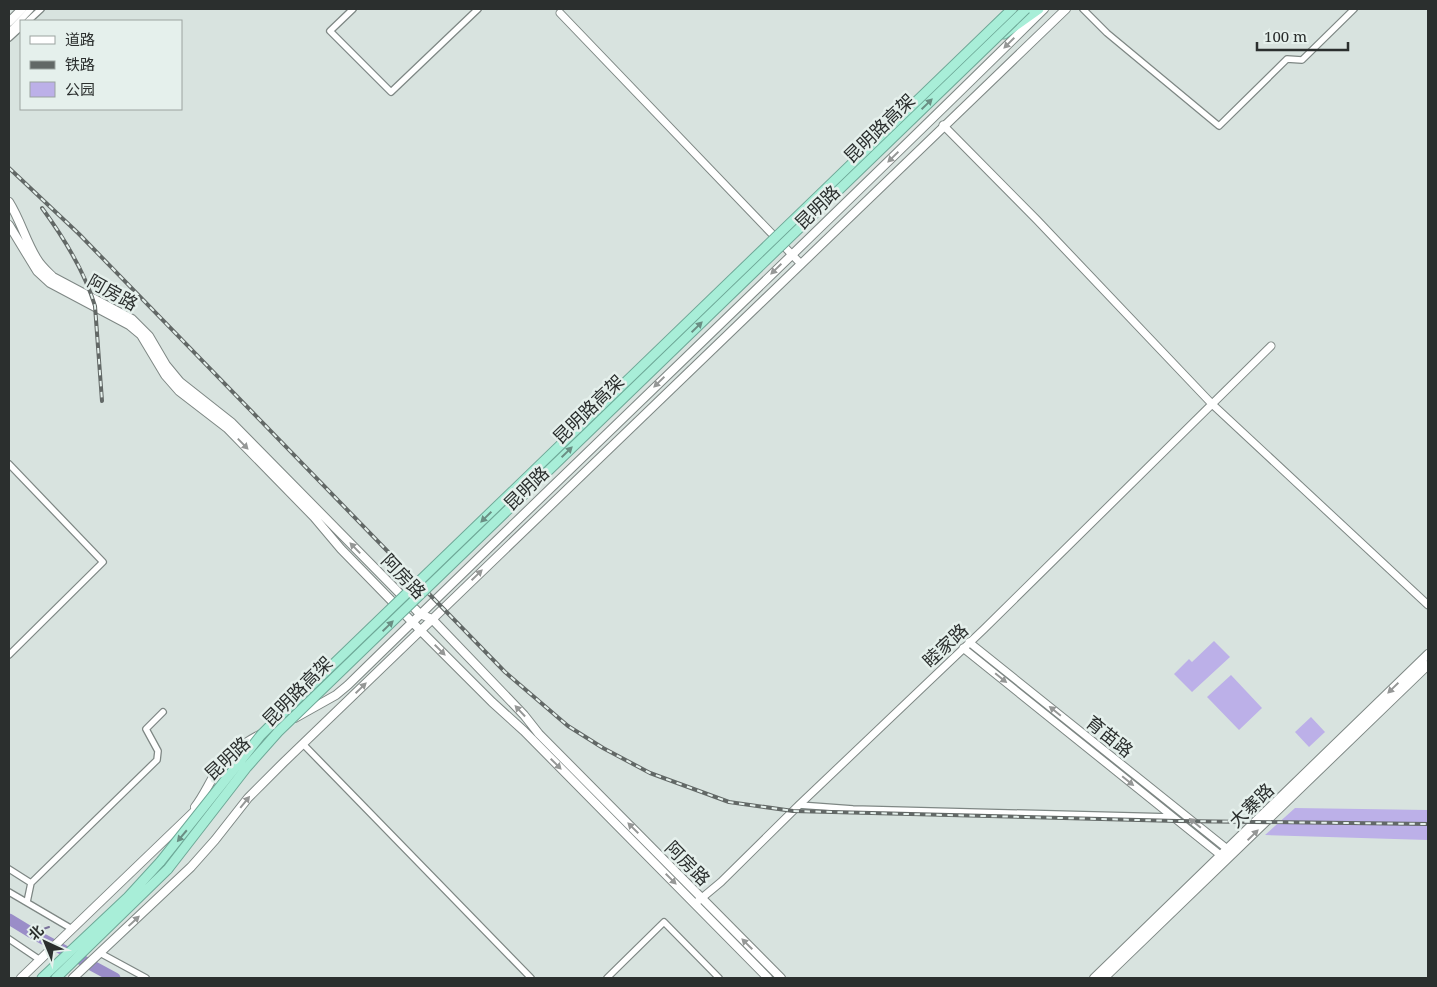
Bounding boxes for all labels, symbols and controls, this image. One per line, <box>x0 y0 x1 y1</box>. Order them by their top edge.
legend <box>20 20 182 110</box>
scale bar <box>1257 20 1348 52</box>
text: 100 m <box>1264 26 1307 46</box>
text: 道路 <box>65 29 95 49</box>
one-way arrow <box>1003 37 1015 49</box>
text: 铁路 <box>65 54 95 74</box>
text: 公园 <box>65 79 95 99</box>
street label: 昆明路高架 <box>838 88 920 168</box>
one-way arrow <box>921 99 933 111</box>
one-way arrow <box>888 151 900 163</box>
street label: 昆明路 <box>789 180 845 234</box>
one-way arrow <box>770 263 782 275</box>
street label: 阿房路 <box>84 268 142 316</box>
one-way arrow <box>691 321 703 333</box>
street label: 昆明路高架 <box>547 369 629 449</box>
one-way arrow <box>653 376 665 388</box>
one-way arrow <box>237 438 249 450</box>
one-way arrow <box>561 446 573 458</box>
street label: 昆明路 <box>498 461 554 515</box>
one-way arrow <box>481 511 493 523</box>
one-way arrow <box>350 542 362 554</box>
street label: 阿房路 <box>377 548 431 604</box>
one-way arrow <box>471 569 483 581</box>
street label: 睦家路 <box>917 618 973 672</box>
one-way arrow <box>381 620 393 632</box>
one-way arrow <box>434 644 446 656</box>
street label: 昆明路高架 <box>257 651 337 731</box>
one-way arrow <box>995 673 1008 684</box>
one-way arrow <box>354 682 366 694</box>
one-way arrow <box>1388 682 1400 694</box>
one-way arrow <box>1048 705 1061 716</box>
one-way arrow <box>514 706 526 718</box>
street label: 育苗路 <box>1081 710 1139 762</box>
street label: 昆明路 <box>199 731 255 785</box>
one-way arrow <box>550 758 562 770</box>
one-way arrow <box>1121 775 1134 786</box>
street label: 大寨路 <box>1223 778 1279 832</box>
one-way arrow <box>239 796 250 809</box>
one-way arrow <box>1189 818 1202 829</box>
one-way arrow <box>627 822 639 834</box>
one-way arrow <box>1246 829 1258 841</box>
one-way arrow <box>176 830 187 843</box>
street label: 阿房路 <box>660 835 716 891</box>
one-way arrow <box>665 873 677 885</box>
one-way arrow <box>128 915 140 927</box>
north arrow <box>20 917 70 967</box>
text: 北 <box>24 921 47 944</box>
one-way arrow <box>741 938 753 950</box>

